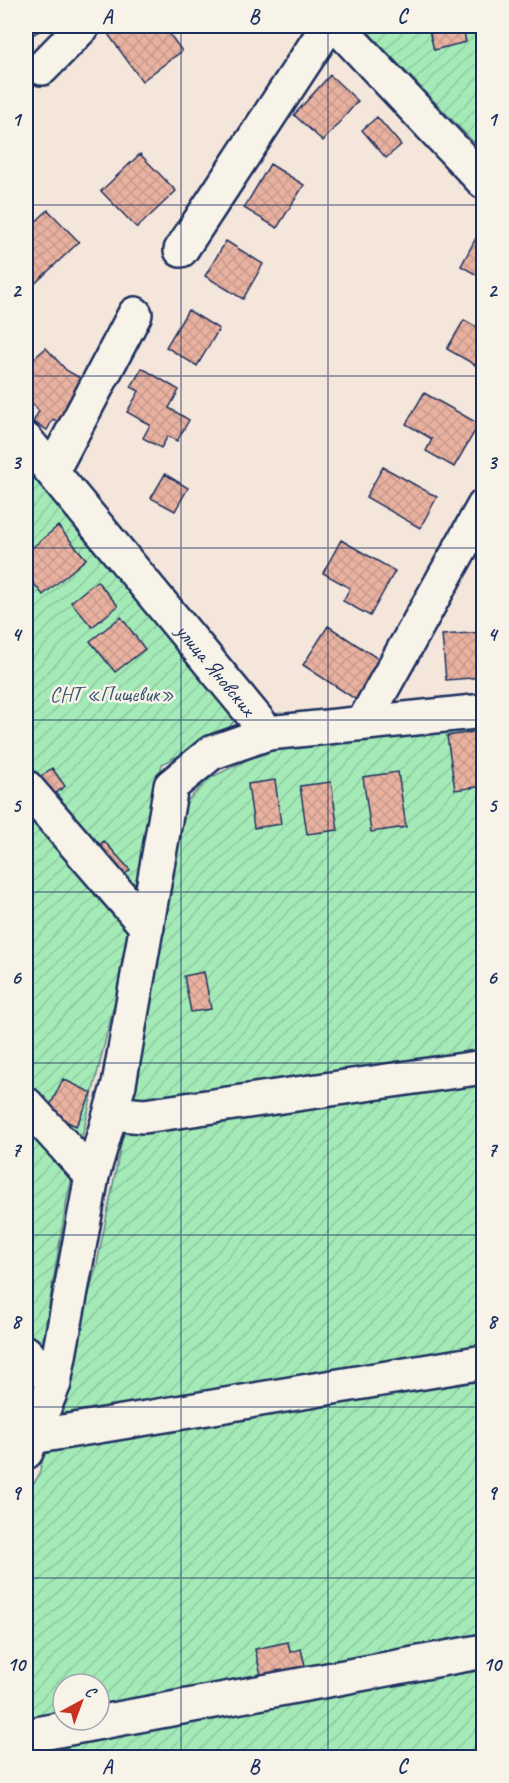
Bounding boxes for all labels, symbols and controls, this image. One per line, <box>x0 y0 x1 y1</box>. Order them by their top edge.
text: A <box>102 4 114 29</box>
text: B <box>249 4 261 29</box>
text: C <box>397 4 409 29</box>
text: 1 <box>12 107 23 132</box>
text: 1 <box>488 107 499 132</box>
text: 2 <box>12 278 23 303</box>
text: 2 <box>488 278 499 303</box>
text: 3 <box>12 450 23 475</box>
text: 3 <box>488 450 499 475</box>
street label: улица Яновских <box>169 617 262 722</box>
text: 4 <box>12 622 24 647</box>
text: 4 <box>488 622 500 647</box>
park label: СНТ «Пищевик» <box>50 681 174 707</box>
text: 5 <box>12 793 23 818</box>
text: 5 <box>488 793 499 818</box>
text: 6 <box>11 965 22 990</box>
text: 6 <box>487 965 498 990</box>
text: 7 <box>12 1137 23 1162</box>
text: 7 <box>488 1137 499 1162</box>
text: 8 <box>12 1309 24 1334</box>
text: 8 <box>488 1309 500 1334</box>
text: 9 <box>12 1480 23 1505</box>
text: 9 <box>488 1480 499 1505</box>
text: 10 <box>7 1652 27 1677</box>
text: 10 <box>483 1652 503 1677</box>
north arrow <box>51 1672 111 1732</box>
text: С <box>81 1681 101 1703</box>
text: A <box>102 1754 114 1779</box>
text: B <box>249 1754 261 1779</box>
text: C <box>397 1754 409 1779</box>

